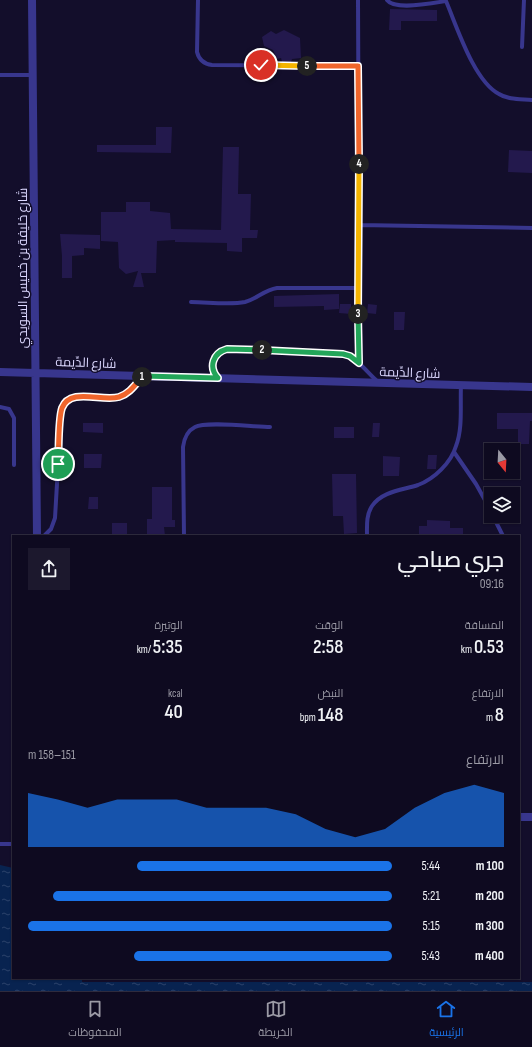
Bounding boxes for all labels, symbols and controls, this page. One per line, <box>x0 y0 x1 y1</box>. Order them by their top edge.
pin <box>244 48 278 82</box>
icon: check <box>250 54 272 76</box>
pin: 5 <box>297 56 317 76</box>
text: 5 <box>305 59 309 72</box>
pin: 4 <box>349 154 369 174</box>
text: 4 <box>356 157 362 170</box>
street label: شارع خليفة بن خميس السويدي <box>15 188 33 348</box>
pin: 3 <box>348 304 368 324</box>
text: 3 <box>356 307 360 320</box>
pin: 2 <box>252 340 272 360</box>
text: 2 <box>260 343 264 356</box>
street label: شارع الدِّيمة <box>55 354 117 372</box>
street label: شارع الدِّيمة <box>379 364 441 382</box>
pin: 1 <box>132 367 152 387</box>
text: 1 <box>140 370 144 383</box>
north arrow <box>484 443 520 479</box>
map controls <box>484 443 520 523</box>
pin <box>41 447 75 481</box>
icon: arrive <box>47 453 69 475</box>
button: layers <box>484 487 520 523</box>
text: جري صباحي <box>397 547 504 574</box>
button: share <box>28 548 70 590</box>
text: 09:16 <box>480 576 504 592</box>
text: الوتيرة <box>154 619 183 632</box>
text: الوقت <box>315 619 343 632</box>
text: المسافة <box>465 619 504 632</box>
text: 5:35 <box>153 635 183 659</box>
text: 2:58 <box>313 635 343 659</box>
text: 0.53 <box>474 635 504 659</box>
text: /km <box>137 643 153 656</box>
text: km <box>461 643 474 656</box>
text: kcal <box>168 687 183 700</box>
text: النبض <box>317 687 343 700</box>
text: الارتفاع <box>472 687 504 700</box>
text: 40 <box>164 700 183 724</box>
text: 148 <box>318 703 343 727</box>
text: 8 <box>495 703 504 727</box>
text: bpm <box>300 711 318 724</box>
text: m <box>486 711 495 724</box>
text: 151–158 m <box>28 747 76 763</box>
text: الارتفاع <box>466 752 504 768</box>
text: 5:44 <box>421 858 440 874</box>
text: 100 m <box>476 858 504 874</box>
text: 5:21 <box>422 888 440 904</box>
text: 200 m <box>475 888 504 904</box>
text: 5:15 <box>423 918 440 934</box>
text: 300 m <box>475 918 504 934</box>
text: 5:43 <box>421 948 440 964</box>
text: 400 m <box>475 948 504 964</box>
tab: المحفوظات <box>68 998 122 1042</box>
tab: الخريطة <box>258 998 293 1042</box>
tab: الرئيسية <box>429 998 464 1042</box>

